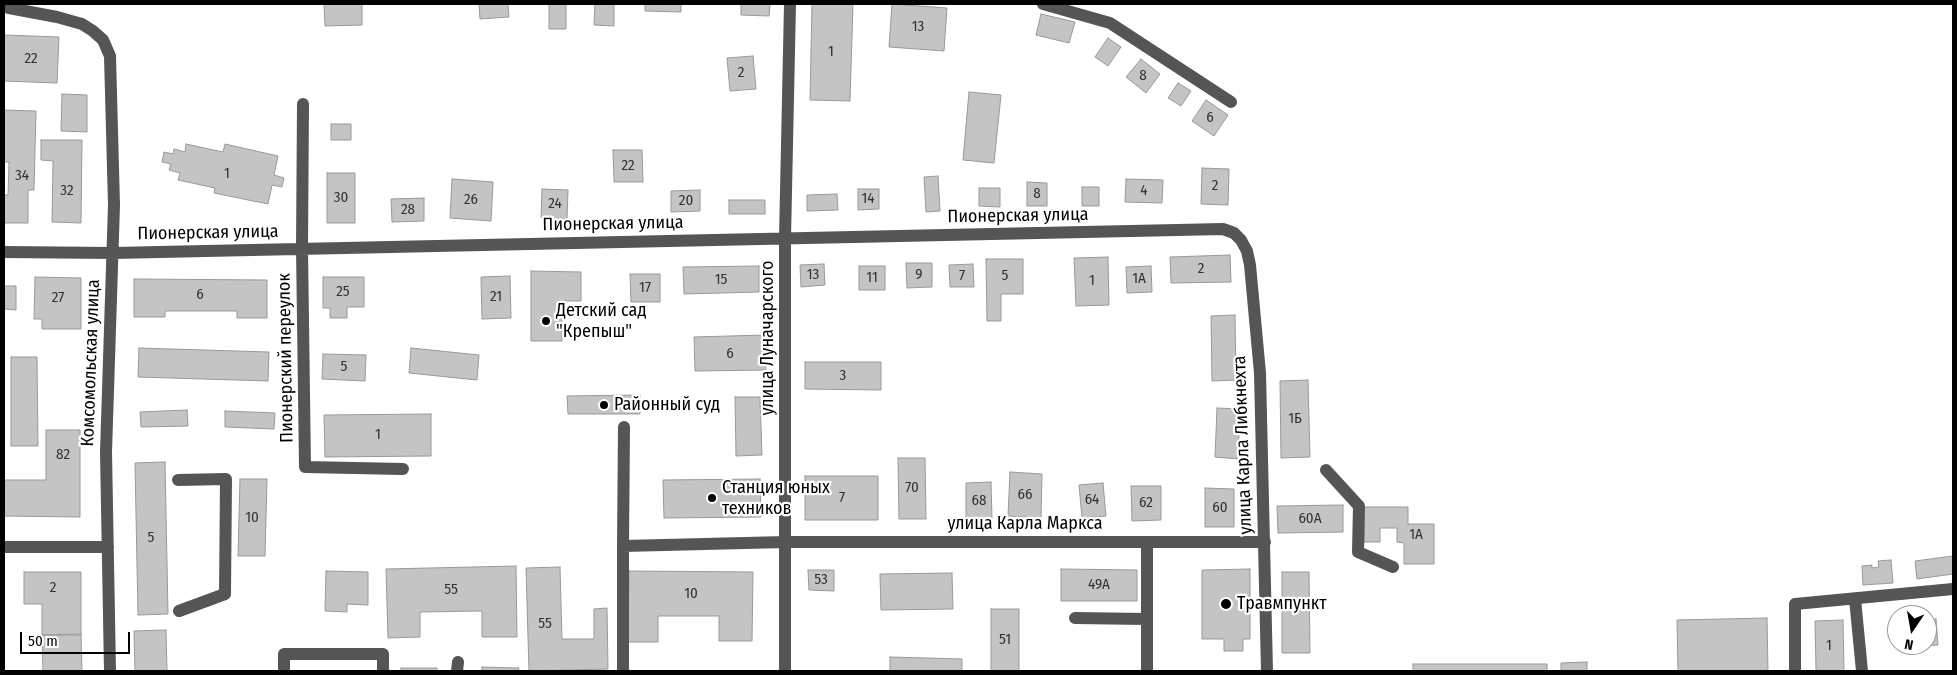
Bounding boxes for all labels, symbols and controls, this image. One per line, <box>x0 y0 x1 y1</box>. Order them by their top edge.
house number: 13 <box>912 18 924 36</box>
house number: 1 <box>828 43 834 61</box>
house number: 22 <box>24 50 38 68</box>
house number: 2 <box>738 64 744 82</box>
house number: 8 <box>1139 67 1147 85</box>
house number: 6 <box>1206 109 1214 127</box>
house number: 22 <box>621 157 635 175</box>
house number: 1 <box>224 165 230 183</box>
house number: 34 <box>15 167 29 185</box>
house number: 2 <box>1212 177 1218 195</box>
house number: 32 <box>60 182 74 200</box>
house number: 4 <box>1140 182 1148 200</box>
house number: 8 <box>1033 185 1041 203</box>
house number: 30 <box>334 189 348 207</box>
house number: 14 <box>861 190 875 208</box>
house number: 26 <box>464 191 478 209</box>
house number: 20 <box>679 192 693 210</box>
house number: 24 <box>548 195 562 213</box>
house number: 28 <box>401 201 415 219</box>
street label: Пионерская улица <box>947 204 1089 228</box>
street label: Пионерская улица <box>542 212 684 236</box>
street label: Пионерская улица <box>137 221 279 245</box>
street label: улица Луначарского <box>757 260 779 416</box>
house number: 2 <box>1198 260 1204 278</box>
house number: 13 <box>807 266 819 284</box>
house number: 9 <box>915 266 923 284</box>
house number: 7 <box>959 267 965 285</box>
house number: 5 <box>1002 267 1008 285</box>
house number: 11 <box>866 269 878 287</box>
house number: 1А <box>1132 270 1146 288</box>
house number: 15 <box>715 271 727 289</box>
house number: 1 <box>1089 272 1095 290</box>
street label: Пионерский переулок <box>274 273 298 443</box>
street label: Комсомольская улица <box>77 279 105 447</box>
house number: 17 <box>639 279 651 297</box>
house number: 25 <box>336 283 350 301</box>
house number: 6 <box>196 286 204 304</box>
house number: 21 <box>490 288 502 306</box>
house number: 27 <box>52 289 64 307</box>
place label: Детский сад "Крепыш" <box>556 300 646 342</box>
marker: Детский сад "Крепыш" <box>540 315 552 327</box>
house number: 6 <box>726 345 734 363</box>
street label: улица Карла Либкнехта <box>1229 355 1257 535</box>
house number: 5 <box>341 358 347 376</box>
house number: 3 <box>840 367 846 385</box>
place label: Районный суд <box>614 394 720 416</box>
marker: Районный суд <box>598 399 610 411</box>
house number: 1Б <box>1288 410 1302 428</box>
house number: 1 <box>375 426 381 444</box>
house number: 82 <box>56 446 70 464</box>
place label: Станция юных техников <box>722 477 830 520</box>
house number: 70 <box>905 479 919 497</box>
house number: 66 <box>1018 486 1032 504</box>
house number: 7 <box>839 489 845 507</box>
house number: 64 <box>1085 491 1099 509</box>
marker: Станция юных техников <box>706 492 718 504</box>
house number: 68 <box>972 492 986 510</box>
house number: 62 <box>1139 494 1153 512</box>
house number: 60 <box>1212 499 1228 517</box>
house number: 10 <box>245 509 259 527</box>
house number: 60А <box>1298 510 1322 528</box>
street label: улица Карла Маркса <box>947 513 1103 535</box>
house number: 1А <box>1409 526 1423 544</box>
house number: 5 <box>148 529 154 547</box>
house number: 53 <box>814 571 828 589</box>
house number: 49А <box>1088 576 1110 594</box>
house number: 2 <box>50 579 56 597</box>
house number: 55 <box>444 581 458 599</box>
house number: 10 <box>684 585 698 603</box>
place label: Травмпункт <box>1237 593 1326 615</box>
marker: Травмпункт <box>1219 597 1233 611</box>
north arrow <box>1887 605 1937 655</box>
house number: 55 <box>538 615 552 633</box>
scale bar <box>22 622 132 654</box>
house number: 51 <box>999 631 1011 649</box>
text: 50 m <box>28 632 58 650</box>
text: N <box>1903 635 1915 653</box>
house number: 1 <box>1826 637 1832 655</box>

